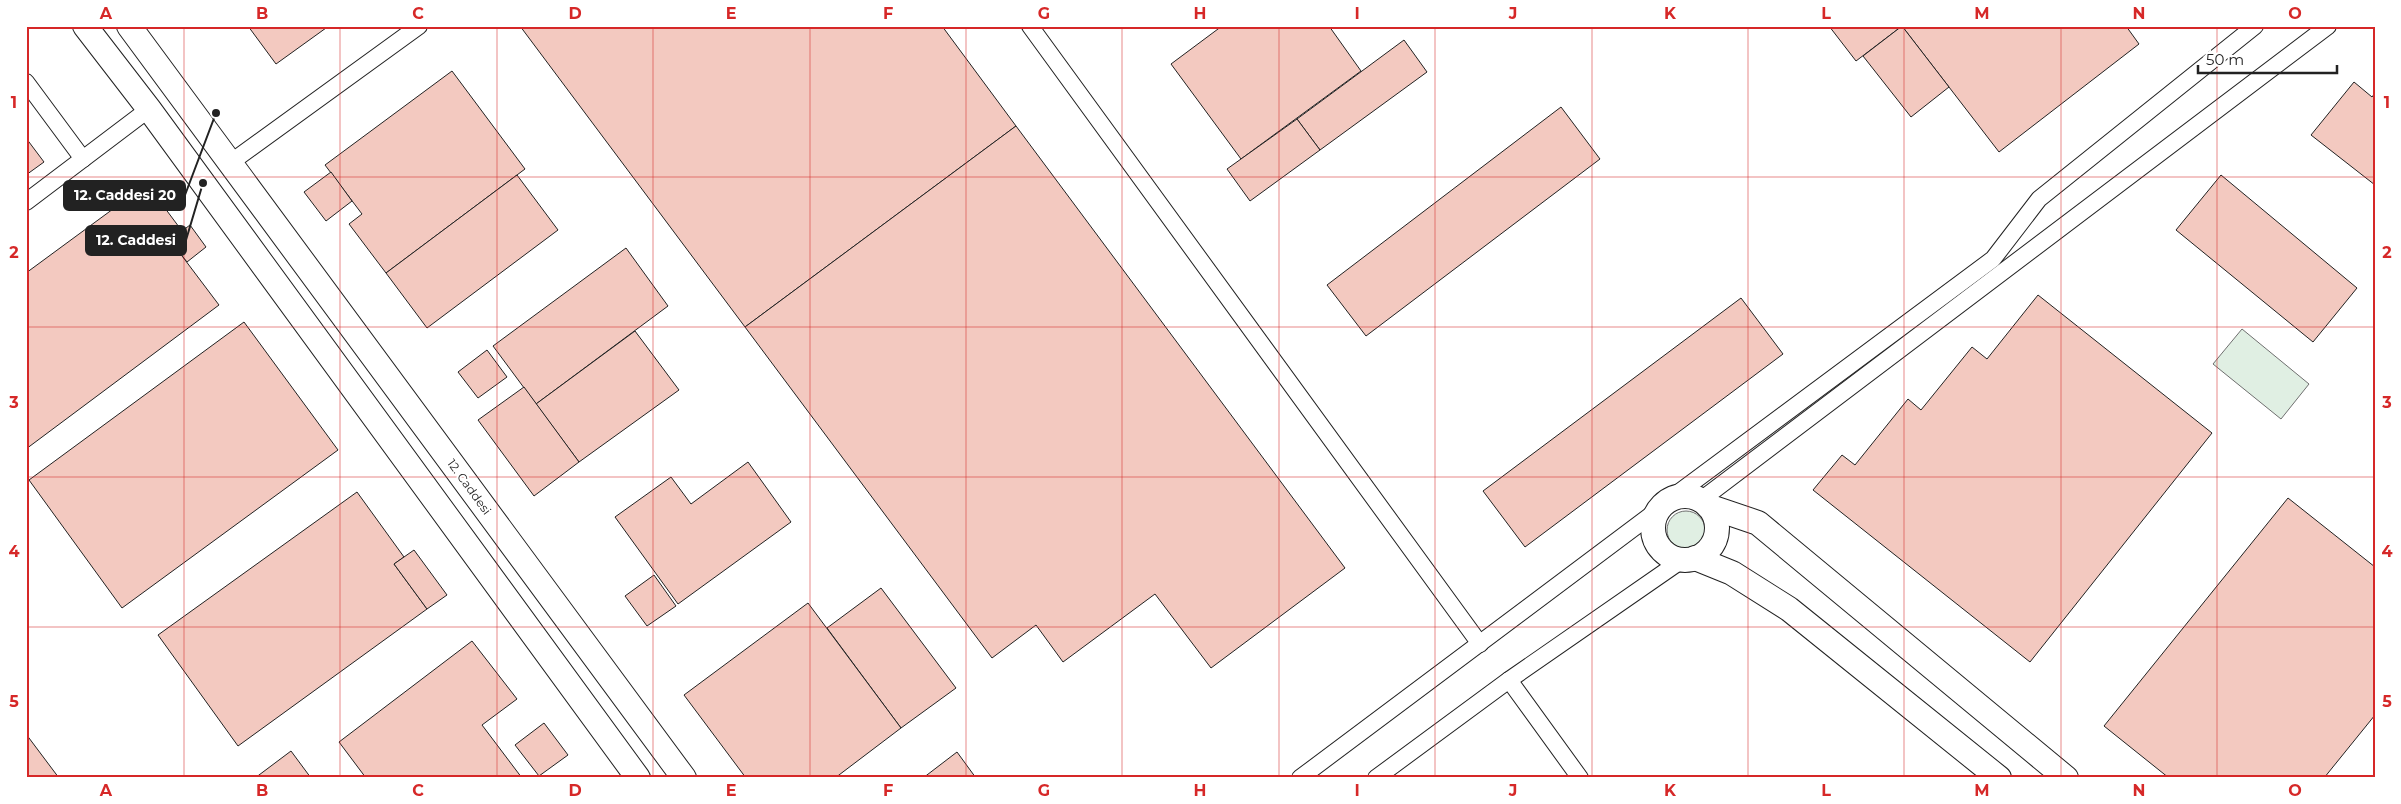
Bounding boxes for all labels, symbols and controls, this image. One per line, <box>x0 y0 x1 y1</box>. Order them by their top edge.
text: A <box>99 4 113 23</box>
text: B <box>256 4 268 23</box>
text: C <box>412 4 424 23</box>
text: D <box>568 4 582 23</box>
text: E <box>726 4 736 23</box>
text: F <box>883 4 893 23</box>
text: G <box>1038 4 1050 23</box>
text: H <box>1194 4 1206 23</box>
text: I <box>1354 4 1360 23</box>
text: J <box>1508 4 1517 23</box>
text: K <box>1664 4 1677 23</box>
text: L <box>1821 4 1831 23</box>
text: M <box>1974 4 1990 23</box>
text: N <box>2133 4 2145 23</box>
text: O <box>2288 4 2302 23</box>
scale bar <box>2198 42 2337 74</box>
text: 50 m <box>2206 50 2244 69</box>
text: 1 <box>11 93 17 112</box>
text: 1 <box>2384 93 2390 112</box>
callout: 12. Caddesi 20 <box>64 181 185 210</box>
text: 12. Caddesi 20 <box>74 186 176 204</box>
callout: 12. Caddesi <box>86 226 186 255</box>
text: 12. Caddesi <box>96 231 176 249</box>
text: 2 <box>9 243 19 262</box>
text: 2 <box>2382 243 2392 262</box>
text: 3 <box>8 393 19 412</box>
text: 3 <box>2381 393 2392 412</box>
street label: 12. Caddesi <box>444 456 495 517</box>
text: 4 <box>8 542 20 561</box>
text: 4 <box>2381 542 2393 561</box>
text: 5 <box>9 692 19 711</box>
text: 5 <box>2382 692 2392 711</box>
text: A <box>99 781 113 800</box>
text: B <box>256 781 268 800</box>
text: C <box>412 781 424 800</box>
text: D <box>568 781 582 800</box>
text: E <box>726 781 736 800</box>
text: F <box>883 781 893 800</box>
text: G <box>1038 781 1050 800</box>
text: H <box>1194 781 1206 800</box>
text: I <box>1354 781 1360 800</box>
text: J <box>1508 781 1517 800</box>
text: K <box>1664 781 1677 800</box>
text: L <box>1821 781 1831 800</box>
text: M <box>1974 781 1990 800</box>
text: N <box>2133 781 2145 800</box>
text: O <box>2288 781 2302 800</box>

